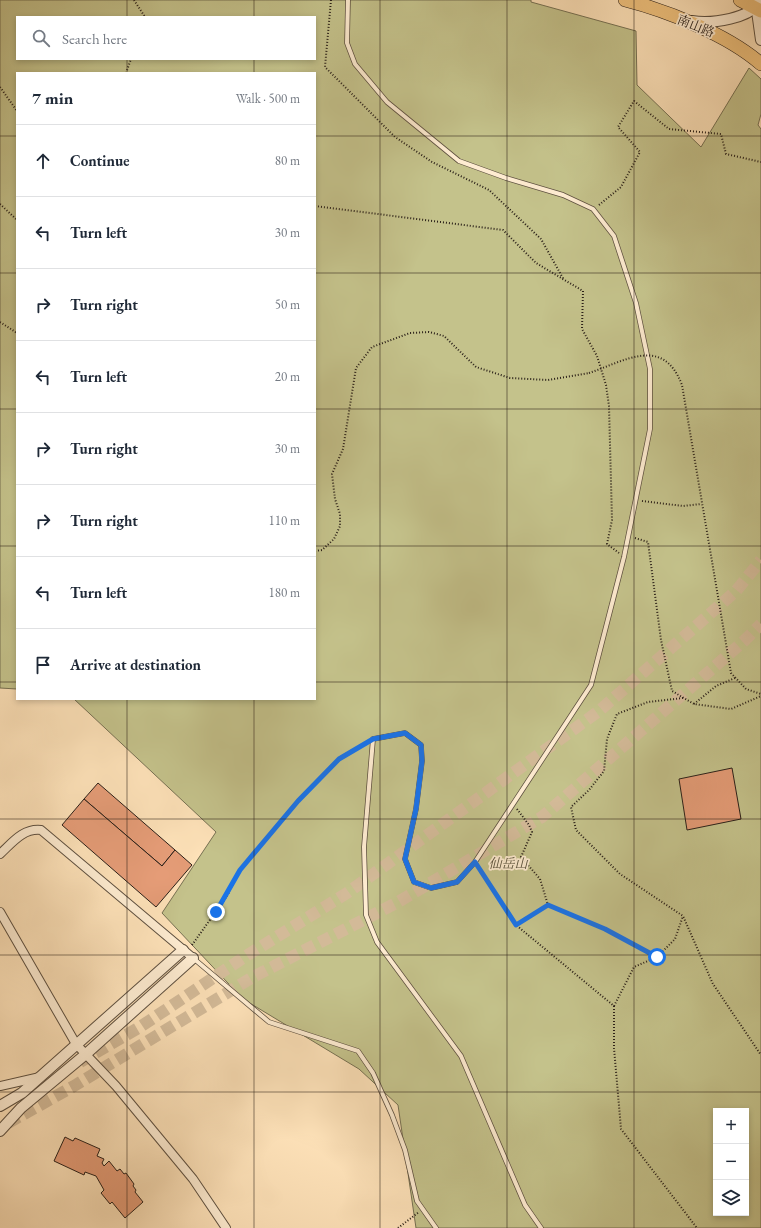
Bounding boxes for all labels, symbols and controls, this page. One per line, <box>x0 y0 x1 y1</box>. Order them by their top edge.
street label: 南山路 <box>675 11 717 41</box>
search box <box>16 16 316 60</box>
icon: search <box>30 27 52 49</box>
text: Search here <box>62 29 127 48</box>
text: 7 min <box>32 87 73 109</box>
text: Walk · 500 m <box>236 90 300 107</box>
icon: ahead <box>32 150 54 172</box>
text: Continue <box>70 151 130 170</box>
text: 80 m <box>275 152 300 169</box>
icon: left <box>32 222 54 244</box>
text: Turn left <box>70 223 127 242</box>
text: 30 m <box>275 224 300 241</box>
icon: right <box>32 294 54 316</box>
text: Turn right <box>70 295 138 314</box>
text: 50 m <box>275 296 300 313</box>
icon: left <box>32 366 54 388</box>
text: Turn left <box>70 367 127 386</box>
text: 20 m <box>275 368 300 385</box>
icon: right <box>32 438 54 460</box>
text: Turn right <box>70 439 138 458</box>
text: 30 m <box>275 440 300 457</box>
icon: right <box>32 510 54 532</box>
text: Turn right <box>70 511 138 530</box>
text: 110 m <box>269 512 300 529</box>
icon: left <box>32 582 54 604</box>
text: Turn left <box>70 583 127 602</box>
text: 180 m <box>269 584 300 601</box>
icon: arrive <box>32 654 54 676</box>
text: Arrive at destination <box>70 655 201 674</box>
park label: 仙岳山 <box>488 855 528 872</box>
route end <box>207 903 225 921</box>
route start <box>648 948 666 966</box>
map controls <box>713 1108 749 1216</box>
button: + <box>713 1108 749 1144</box>
button: − <box>713 1144 749 1180</box>
button: layers <box>713 1180 749 1216</box>

